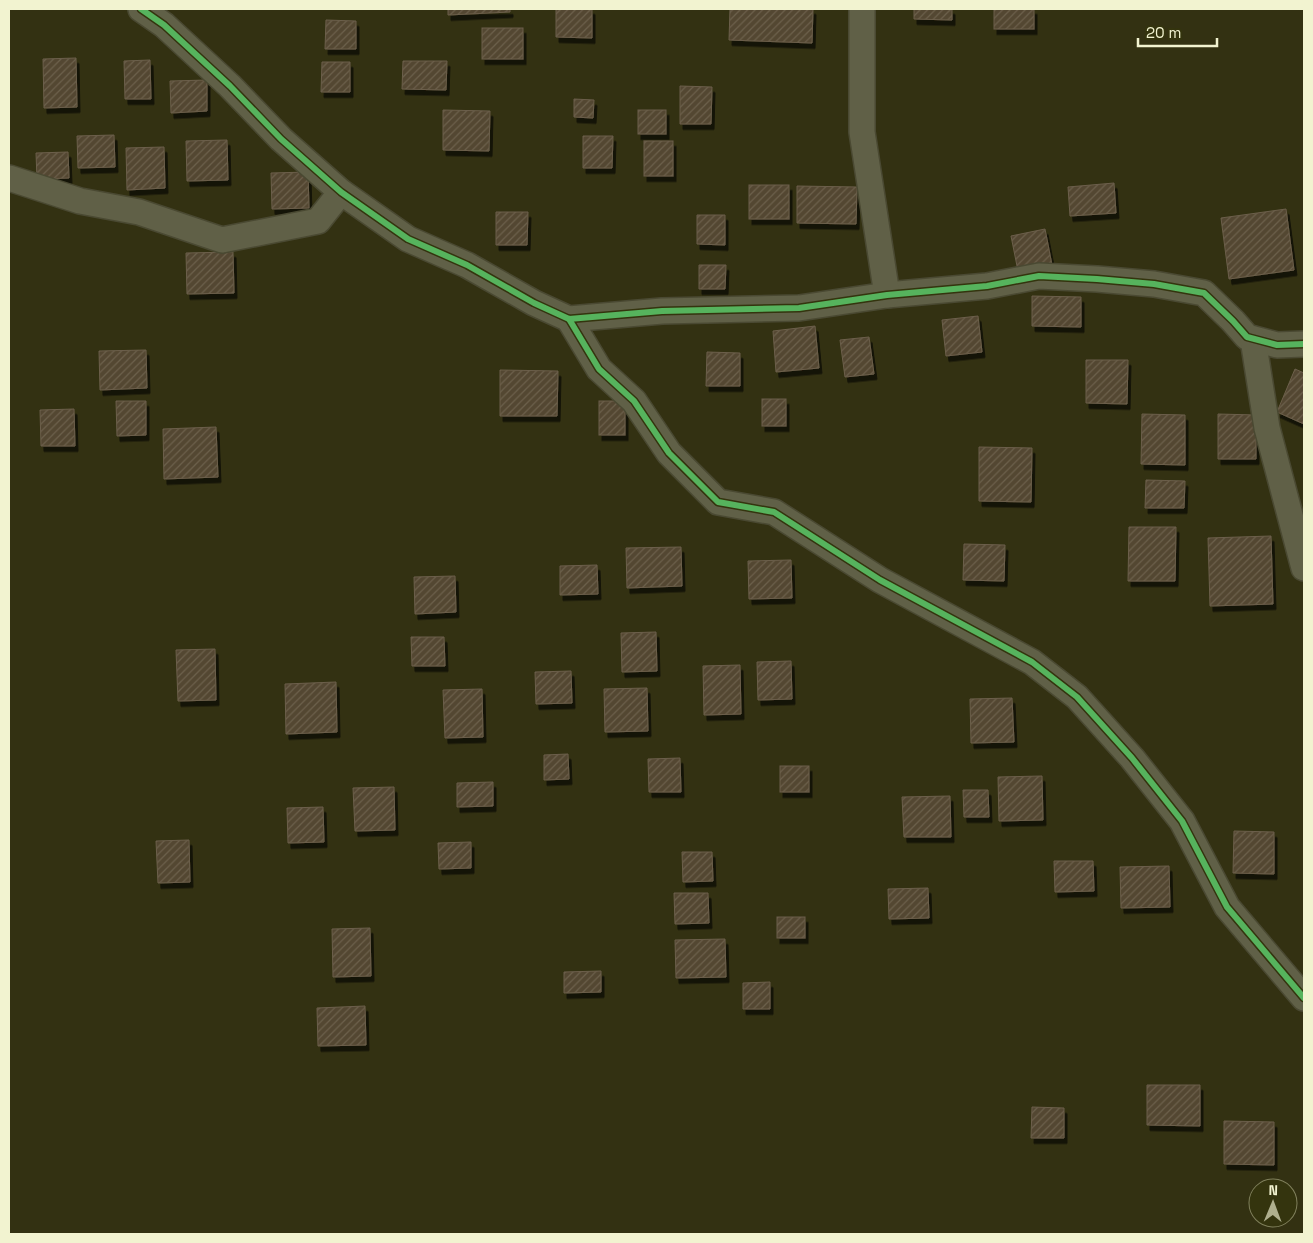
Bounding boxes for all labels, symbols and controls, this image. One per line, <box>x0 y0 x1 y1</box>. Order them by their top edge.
scale bar <box>1138 15 1217 47</box>
text: 20 m <box>1146 23 1181 42</box>
north arrow <box>1248 1178 1298 1228</box>
text: N <box>1268 1181 1278 1199</box>

